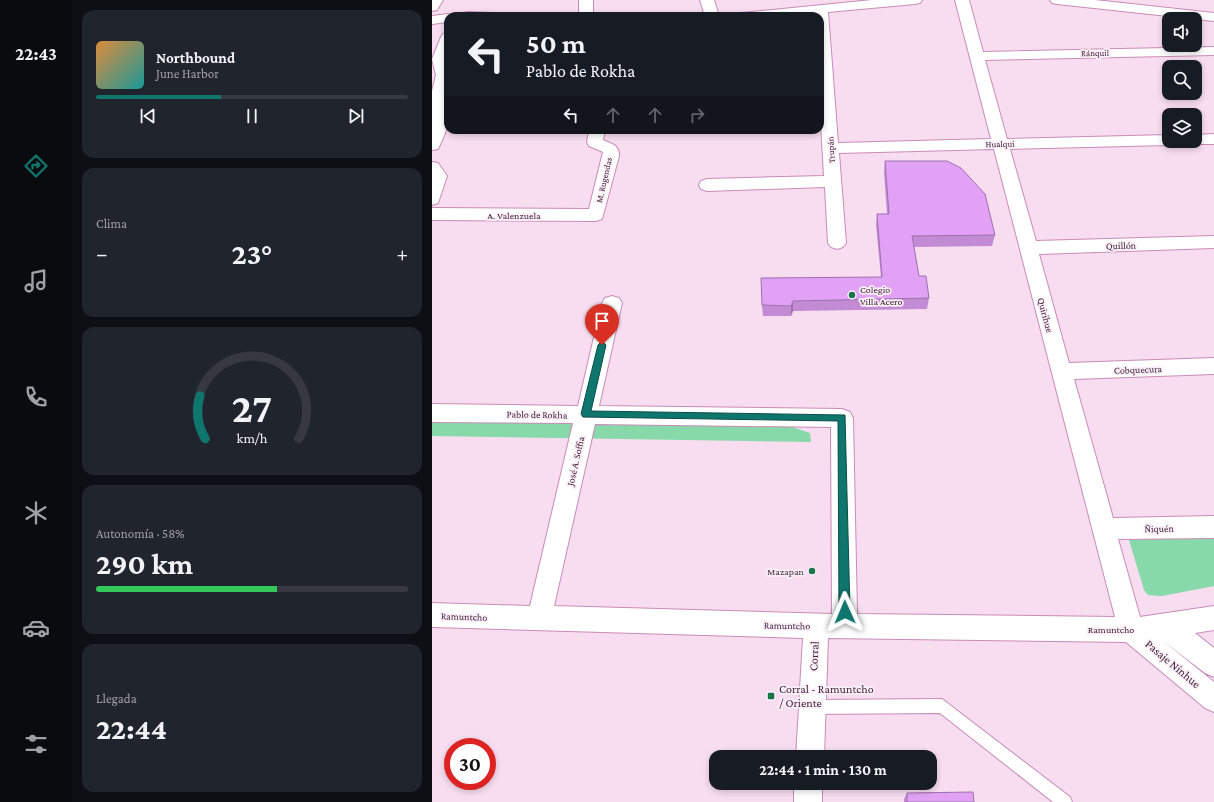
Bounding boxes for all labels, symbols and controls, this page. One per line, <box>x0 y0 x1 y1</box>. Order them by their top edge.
map controls <box>1162 12 1202 148</box>
button: sound <box>1162 12 1202 52</box>
icon: left <box>460 28 512 80</box>
text: 50 m <box>526 28 586 59</box>
text: 22:43 <box>15 44 57 64</box>
street label: Ránquil <box>1081 48 1110 58</box>
text: Northbound <box>156 50 235 66</box>
button: search <box>1162 60 1202 100</box>
text: Pablo de Rokha <box>526 61 635 81</box>
text: June Harbor <box>156 66 219 81</box>
icon: left <box>560 104 582 126</box>
icon: ahead <box>602 104 624 126</box>
icon: ahead <box>644 104 666 126</box>
icon: right <box>686 104 708 126</box>
icon: previous <box>137 105 159 127</box>
icon: pause <box>241 105 263 127</box>
icon: next <box>345 105 367 127</box>
button: layers <box>1162 108 1202 148</box>
street label: Trupán <box>825 136 837 164</box>
street label: Hualqui <box>985 139 1015 149</box>
icon: directions <box>22 152 50 180</box>
street label: M. Rugendas <box>594 156 614 204</box>
street label: A. Valenzuela <box>487 210 541 221</box>
text: Clima <box>96 216 127 231</box>
text: 23° <box>231 237 273 270</box>
street label: Quillón <box>1106 239 1137 252</box>
text: − <box>96 241 108 266</box>
text: + <box>396 241 408 266</box>
icon: music <box>22 267 50 295</box>
place label: Colegio Villa Acero <box>860 284 902 307</box>
marker: Colegio Villa Acero <box>847 290 857 300</box>
street label: Quirihue <box>1036 296 1056 334</box>
pin <box>585 304 619 345</box>
icon: arrive <box>591 310 613 332</box>
street label: Cobquecura <box>1114 363 1163 376</box>
icon: phone <box>22 383 50 411</box>
text: 27 <box>232 385 272 431</box>
street label: Pablo de Rokha <box>507 408 568 421</box>
text: km/h <box>237 430 268 446</box>
street label: José A. Soffia <box>564 435 587 488</box>
icon: climate <box>22 499 50 527</box>
street label: Ñiquén <box>1144 523 1174 534</box>
text: Autonomía · 58% <box>96 526 185 541</box>
text: 290 km <box>96 547 193 580</box>
place label: Mazapan <box>767 566 805 577</box>
marker: Mazapan <box>807 566 817 576</box>
position arrow <box>824 591 866 633</box>
street label: Ramuntcho <box>441 610 487 623</box>
icon: car <box>22 614 50 642</box>
street label: Ramuntcho <box>764 620 810 631</box>
street label: Ramuntcho <box>1088 624 1134 635</box>
street label: Pasaje Ninhue <box>1143 637 1203 691</box>
street label: Corral <box>806 641 822 671</box>
place label: Corral - Ramuntcho / Oriente <box>779 682 874 710</box>
text: Llegada <box>96 691 137 706</box>
marker: Corral - Ramuntcho / Oriente <box>766 691 776 701</box>
text: 22:44 <box>96 712 167 745</box>
icon: filters <box>22 730 50 758</box>
speed limit sign: 30 <box>444 738 496 790</box>
text: 22:44 · 1 min · 130 m <box>759 762 887 778</box>

